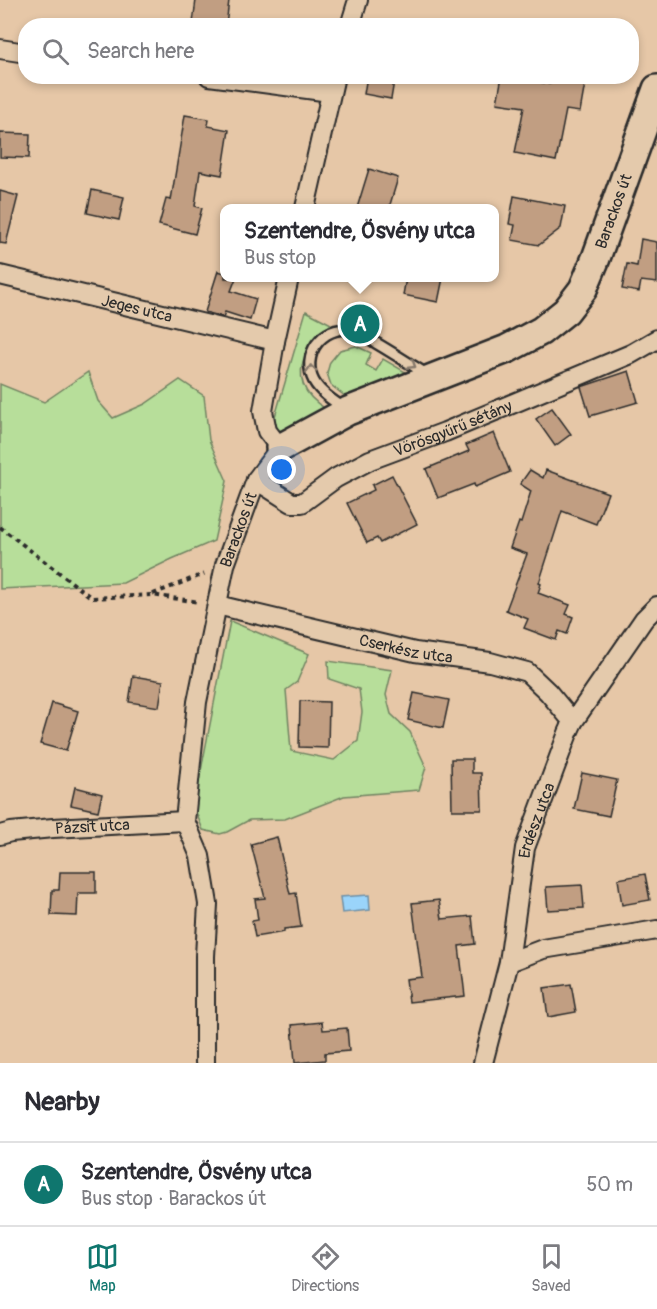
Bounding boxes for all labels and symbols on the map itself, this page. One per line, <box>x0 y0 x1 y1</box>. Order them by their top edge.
street label: Barackos út <box>591 170 637 252</box>
street label: Jeges utca <box>99 291 174 327</box>
pin: A <box>340 302 380 346</box>
one-way arrow <box>405 358 416 369</box>
one-way arrow <box>305 365 318 374</box>
street label: Vörösgyűrű sétány <box>391 396 515 461</box>
your location <box>267 455 296 484</box>
street label: Barackos út <box>216 489 262 570</box>
street label: Cserkész utca <box>357 630 454 668</box>
street label: Erdész utca <box>515 780 560 859</box>
street label: Pázsit utca <box>55 815 130 839</box>

